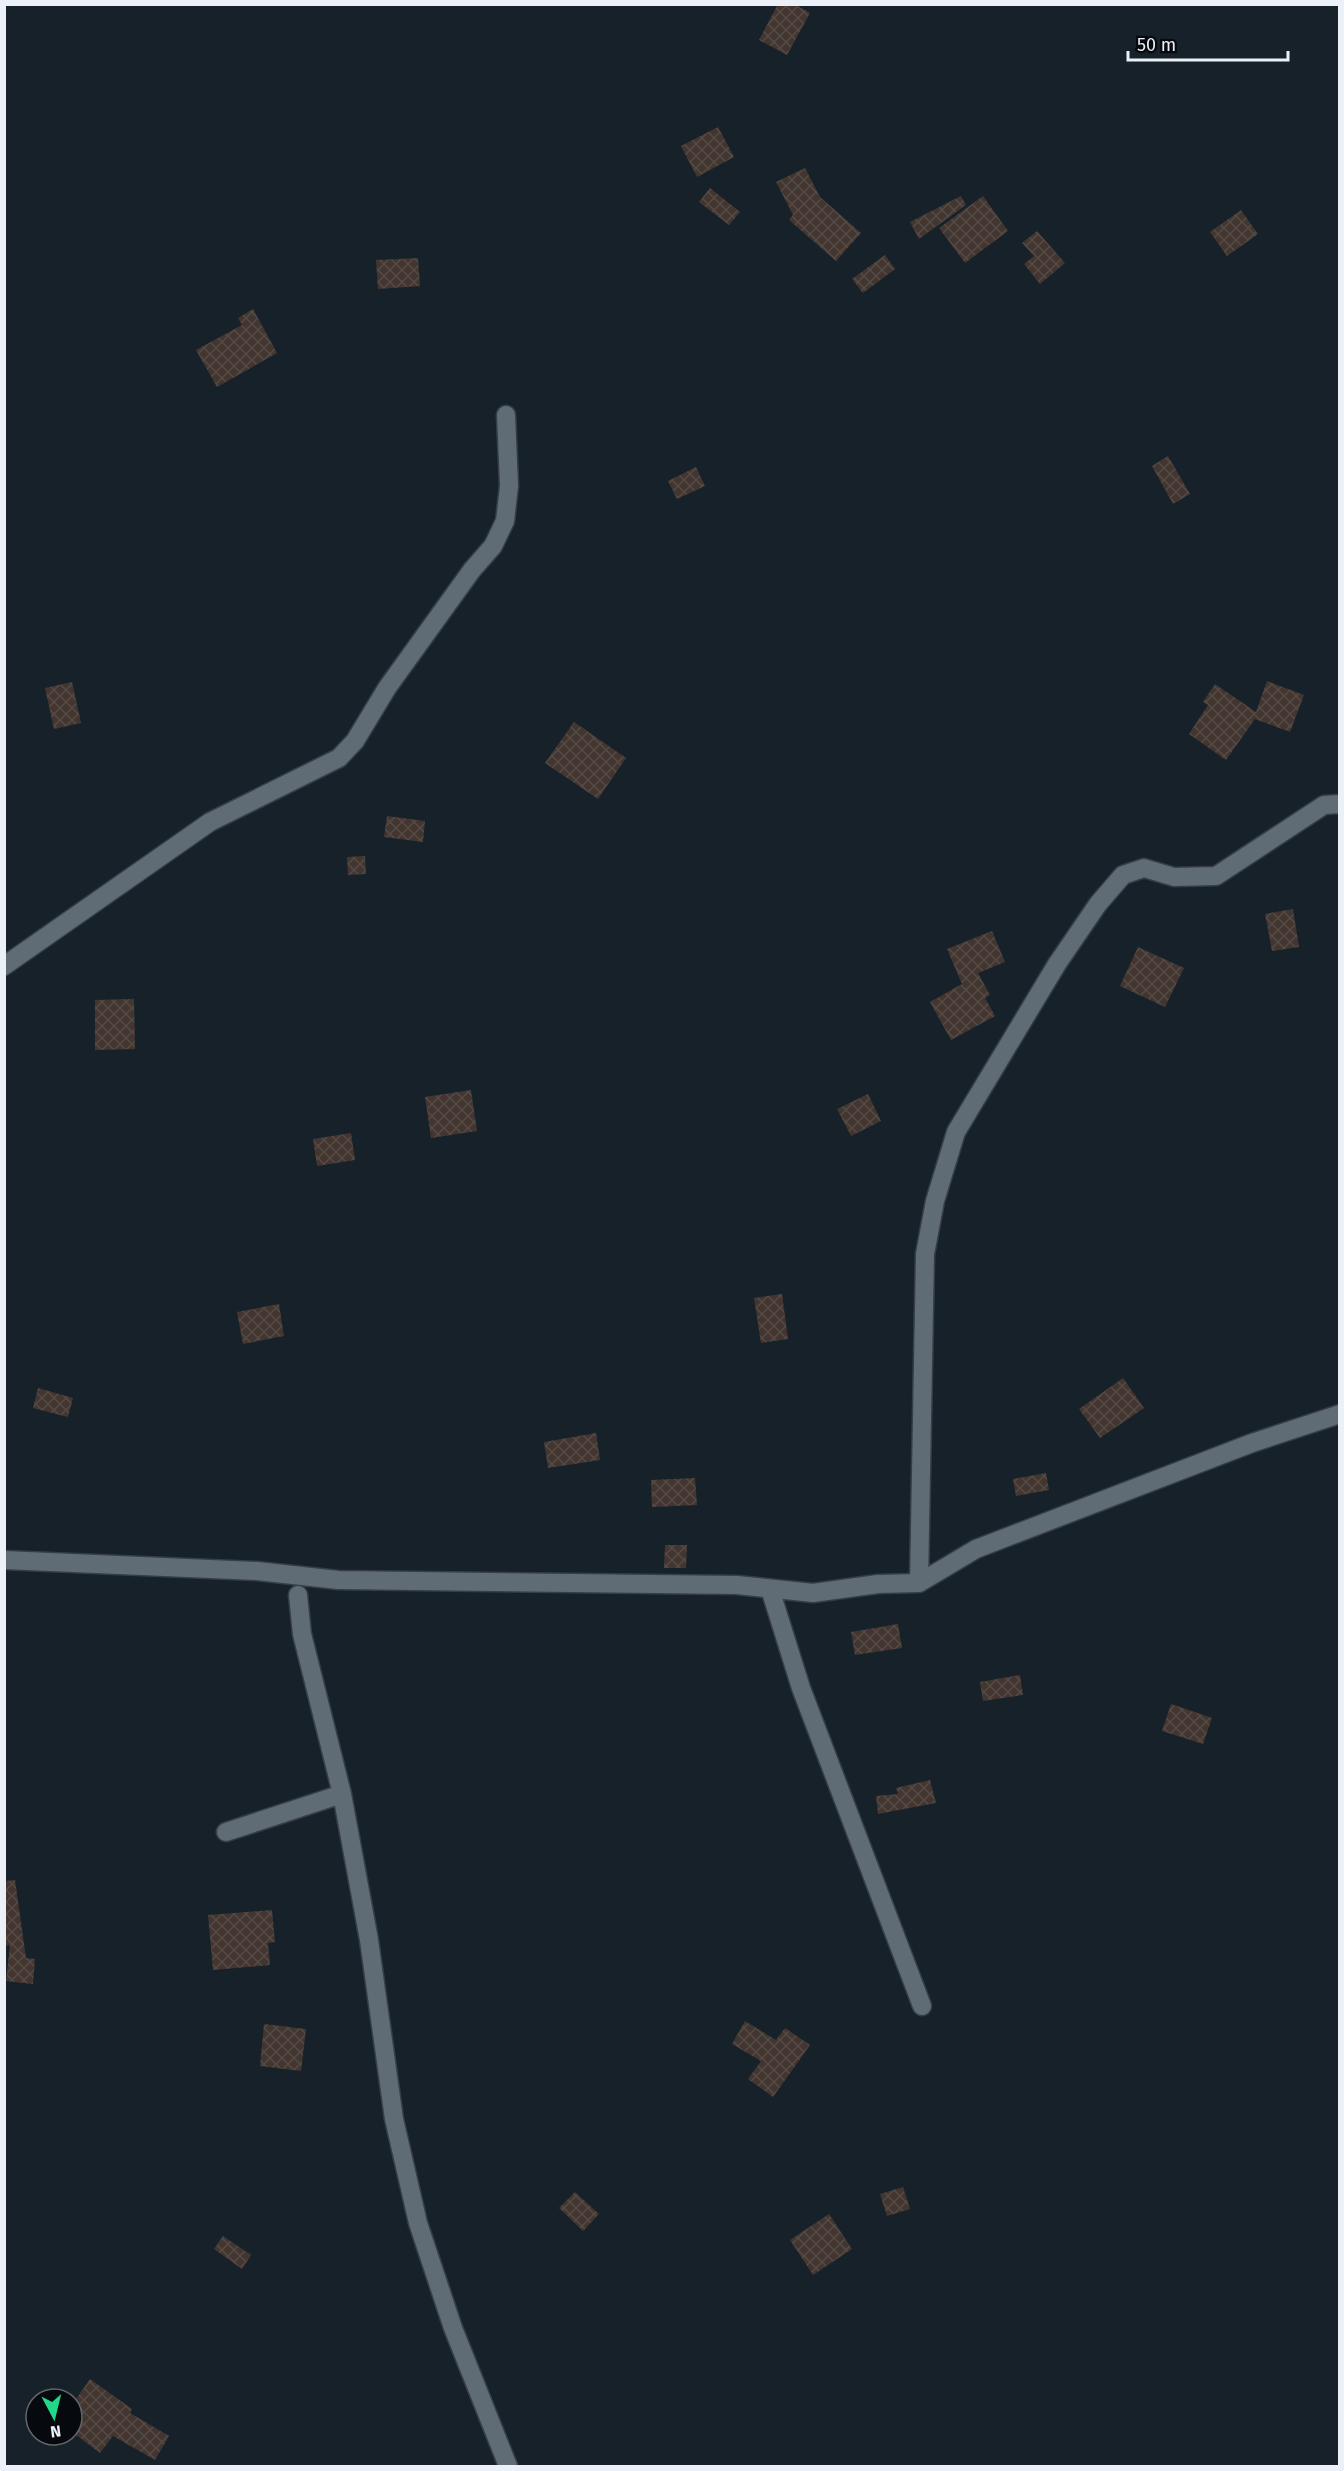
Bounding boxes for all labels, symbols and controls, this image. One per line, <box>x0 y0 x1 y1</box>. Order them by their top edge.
scale bar <box>1128 24 1288 62</box>
text: 50 m <box>1137 34 1176 56</box>
north arrow <box>24 2387 84 2447</box>
text: N <box>49 2421 62 2441</box>

